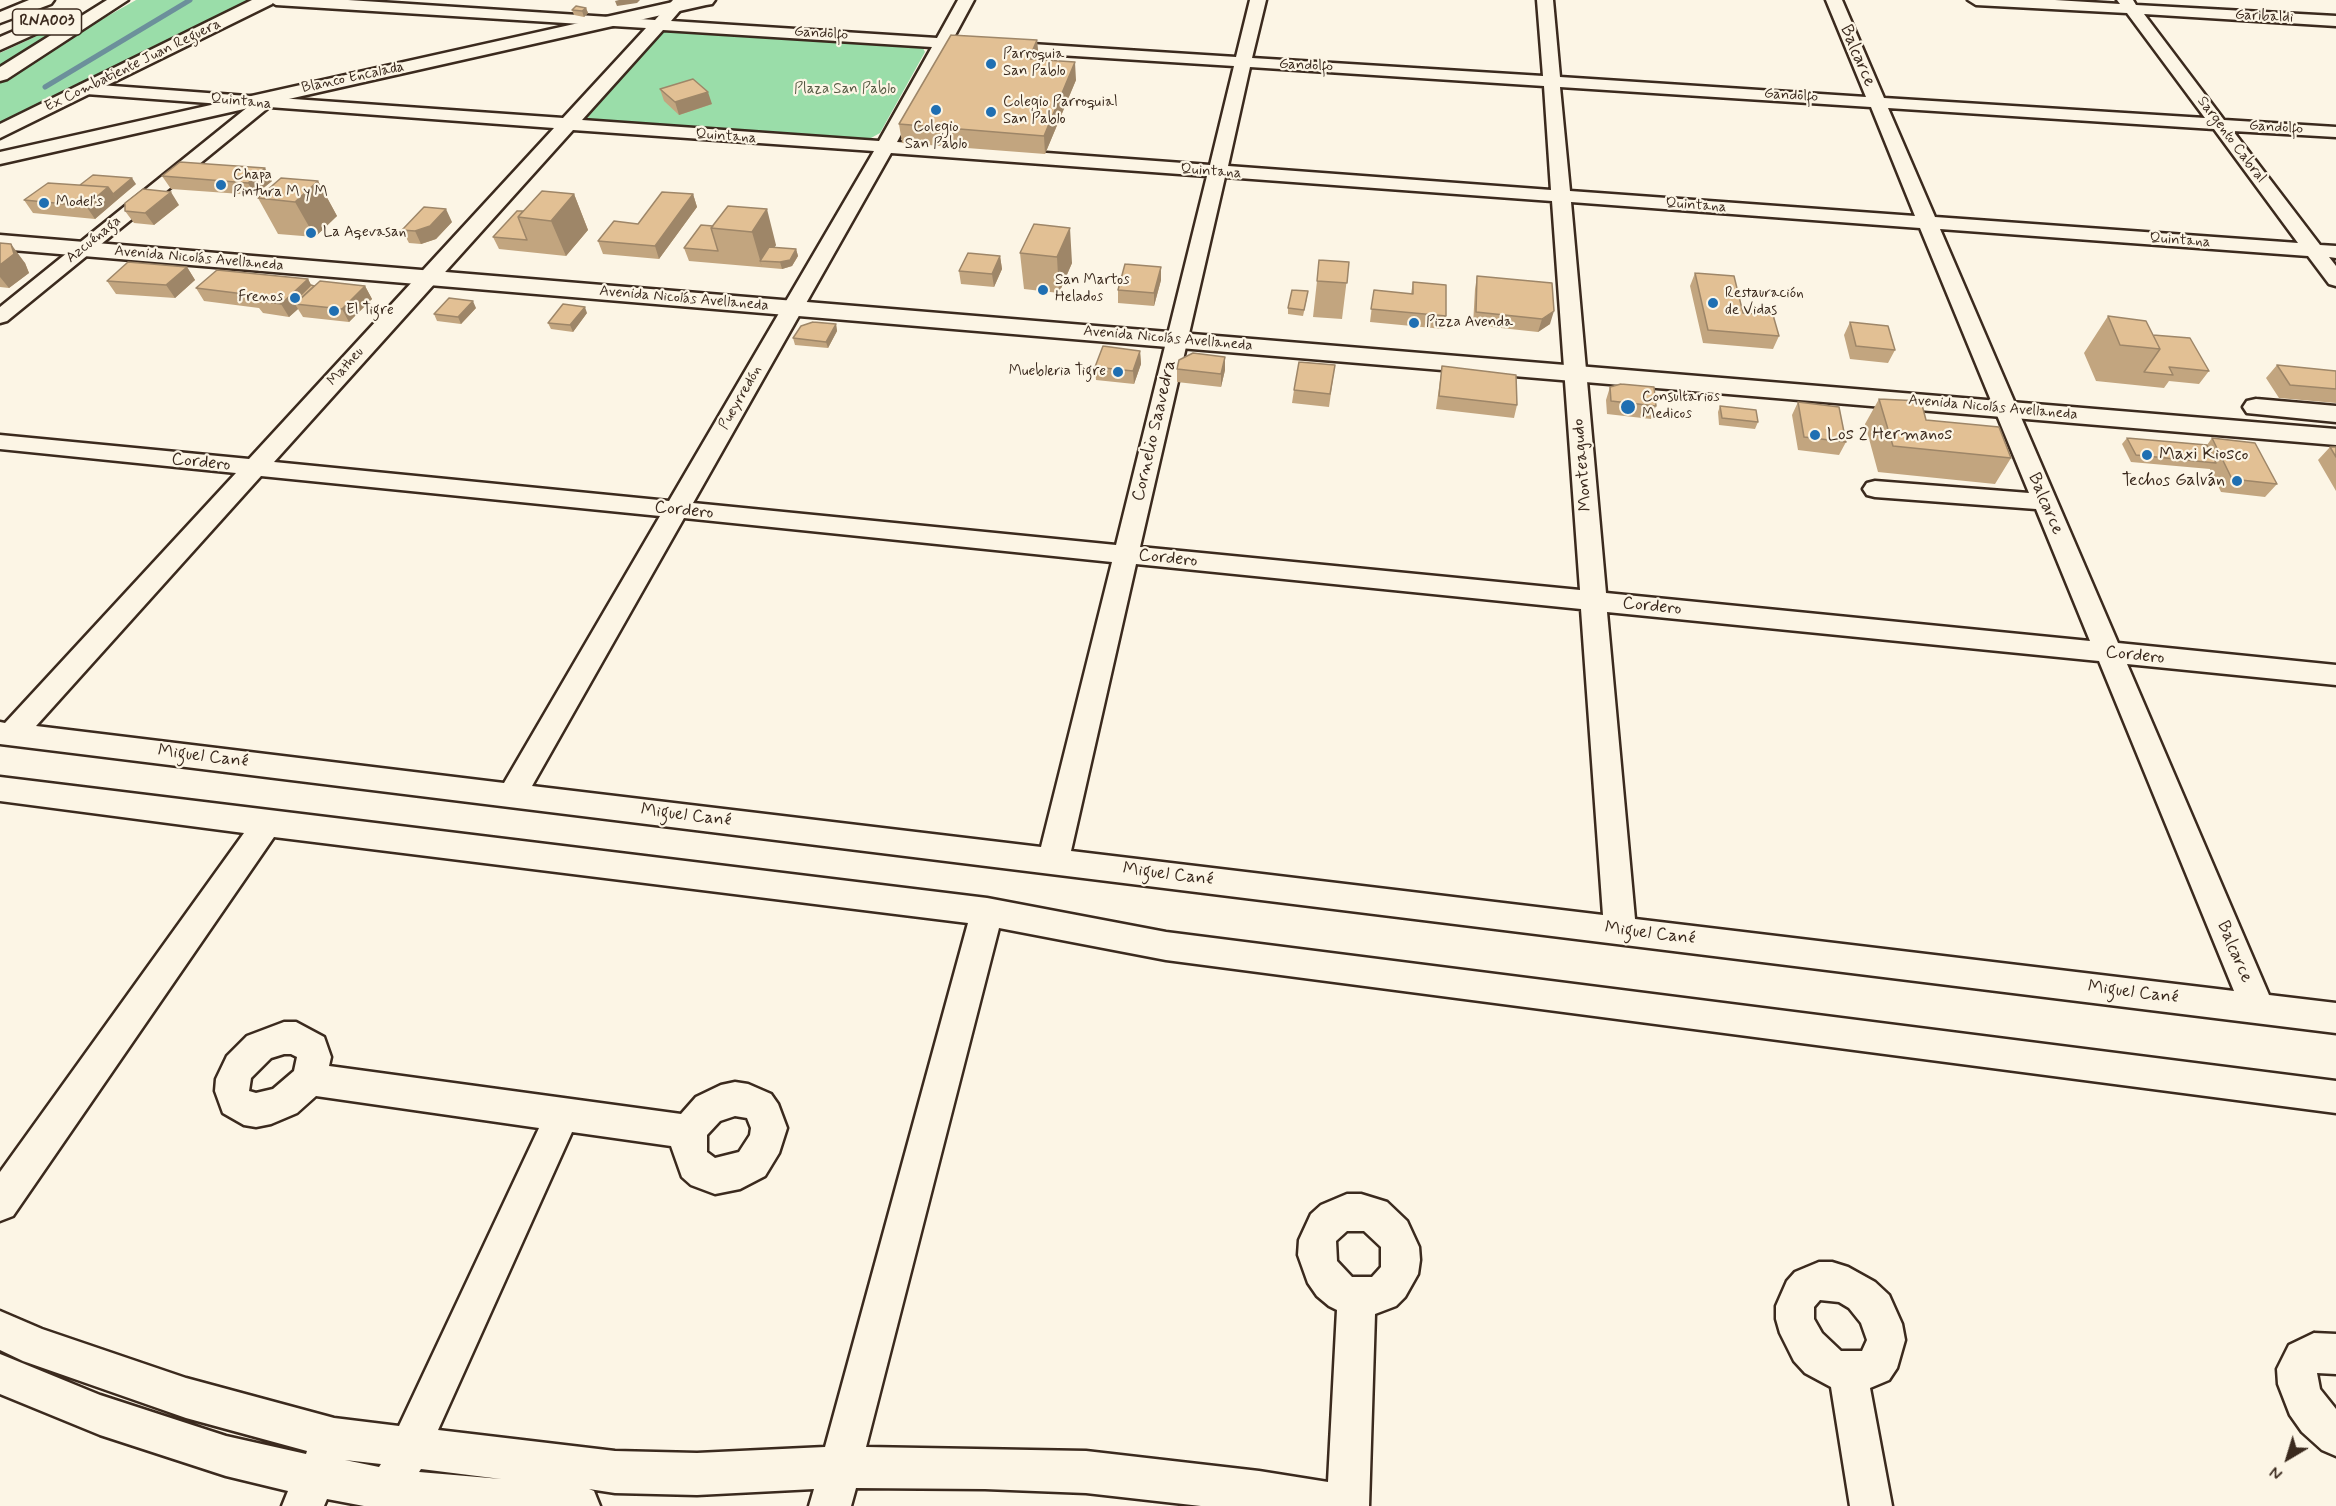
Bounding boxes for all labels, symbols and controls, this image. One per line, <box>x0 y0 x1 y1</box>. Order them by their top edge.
street label: Garibaldi <box>2234 6 2294 28</box>
road number: RNA003 <box>12 9 82 35</box>
street label: Ex Combatiente Juan Reguera <box>42 15 224 117</box>
street label: Balcarce <box>1834 22 1880 90</box>
street label: Gandolfo <box>793 23 849 45</box>
place label: Parroquia San Pablo <box>1003 46 1066 81</box>
street label: Gandolfo <box>1278 56 1334 76</box>
marker: Parroquia San Pablo <box>984 57 998 71</box>
street label: Blanco Encalada <box>300 58 406 98</box>
park label: Plaza San Pablo <box>794 81 896 99</box>
street label: Gandolfo <box>1763 85 1819 107</box>
street label: Quintana <box>210 90 272 114</box>
street label: Sargento Cabral <box>2193 93 2269 187</box>
place label: Colegio Parroquial San Pablo <box>1003 94 1118 129</box>
marker: Colegio San Pablo <box>929 103 943 117</box>
marker: Colegio Parroquial San Pablo <box>984 105 998 119</box>
street label: Gandolfo <box>2248 117 2304 139</box>
place label: Colegio San Pablo <box>905 119 967 154</box>
street label: Quintana <box>695 126 757 148</box>
street label: Quintana <box>1180 161 1242 183</box>
place label: Chapa Pintura M y M <box>233 167 328 202</box>
marker: Chapa Pintura M y M <box>214 178 228 192</box>
place label: Model's <box>56 194 103 212</box>
street label: Quintana <box>1665 195 1727 217</box>
marker: Model's <box>37 196 51 210</box>
street label: Azcuénaga <box>63 212 125 268</box>
place label: La Aqevasan <box>323 224 406 242</box>
marker: La Aqevasan <box>304 226 318 240</box>
street label: Quintana <box>2149 230 2211 252</box>
street label: Avenida Nicolás Avellaneda <box>114 243 284 275</box>
place label: San Martos Helados <box>1055 272 1130 307</box>
street label: Avenida Nicolás Avellaneda <box>599 283 769 315</box>
marker: San Martos Helados <box>1036 283 1050 297</box>
place label: Restauración de Vidas <box>1725 285 1804 320</box>
place label: Frenos <box>238 289 283 307</box>
marker: Frenos <box>288 291 302 305</box>
marker: Restauración de Vidas <box>1706 296 1720 310</box>
place label: El Tigre <box>346 302 394 320</box>
marker: El Tigre <box>327 304 341 318</box>
place label: Pizza Avenda <box>1426 314 1513 332</box>
marker: Pizza Avenda <box>1407 316 1421 330</box>
street label: Avenida Nicolás Avellaneda <box>1083 323 1253 355</box>
street label: Matheu <box>324 344 368 390</box>
street label: Cornelio Saavedra <box>1128 358 1182 504</box>
street label: Pueyrredón <box>715 363 767 433</box>
place label: Muebleria Tigre <box>1009 363 1106 381</box>
marker: Muebleria Tigre <box>1111 365 1125 379</box>
place label: Consultarios Medicos <box>1642 389 1720 424</box>
street label: Avenida Nicolás Avellaneda <box>1908 392 2078 424</box>
marker: Consultarios Medicos <box>1619 398 1637 416</box>
street label: Monteagudo <box>1568 418 1598 512</box>
place label: Los 2 Hermanos <box>1827 424 1952 446</box>
marker: Los 2 Hermanos <box>1808 428 1822 442</box>
place label: Maxi Kiosco <box>2159 444 2248 466</box>
marker: Maxi Kiosco <box>2140 448 2154 462</box>
street label: Cordero <box>170 449 232 477</box>
street label: Balcarce <box>2022 470 2068 538</box>
place label: Techos Galván <box>2122 470 2225 492</box>
marker: Techos Galván <box>2230 474 2244 488</box>
street label: Cordero <box>653 497 715 525</box>
street label: Cordero <box>1137 545 1199 573</box>
street label: Cordero <box>1621 593 1683 621</box>
street label: Cordero <box>2104 642 2166 670</box>
street label: Miguel Cané <box>156 741 250 773</box>
street label: Miguel Cané <box>639 800 733 832</box>
street label: Miguel Cané <box>1121 859 1215 891</box>
street label: Miguel Cané <box>1603 918 1697 950</box>
street label: Balcarce <box>2211 918 2257 986</box>
street label: Miguel Cané <box>2086 977 2180 1009</box>
north arrow <box>2258 1428 2318 1488</box>
text: N <box>2266 1461 2287 1484</box>

